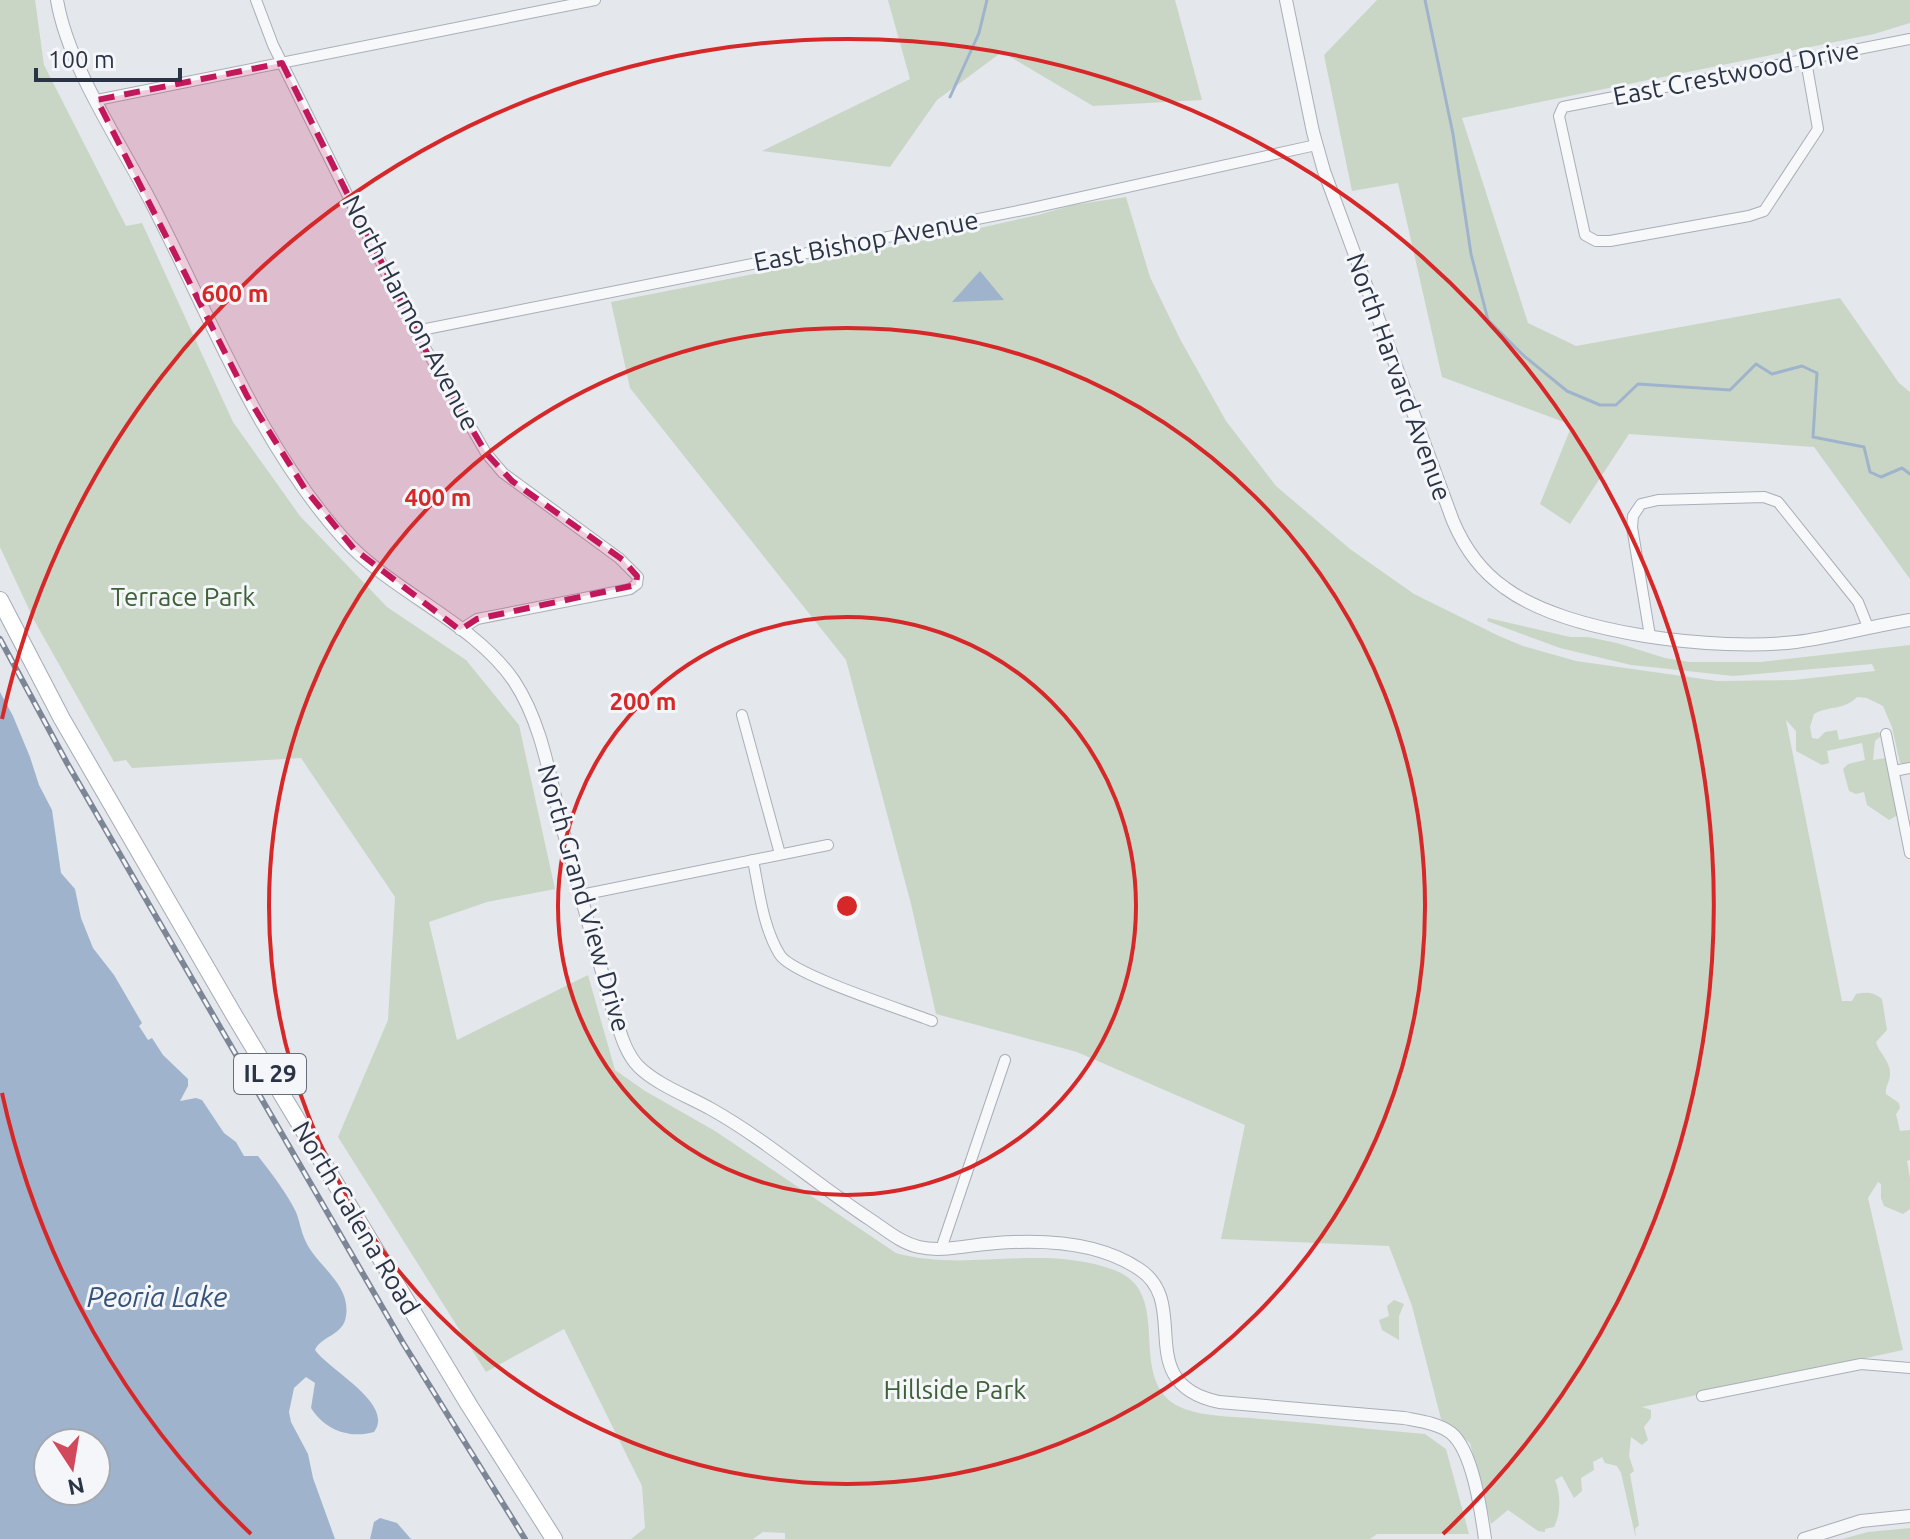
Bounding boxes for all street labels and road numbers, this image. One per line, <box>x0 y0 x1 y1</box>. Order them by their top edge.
street label: East Crestwood Drive <box>1610 34 1861 111</box>
street label: North Harmon Avenue <box>337 190 486 435</box>
street label: East Bishop Avenue <box>751 204 981 277</box>
street label: North Harvard Avenue <box>1341 249 1458 504</box>
street label: North Grand View Drive <box>532 761 637 1035</box>
road number: IL 29 <box>234 1054 306 1094</box>
street label: North Galena Road <box>287 1116 426 1320</box>

